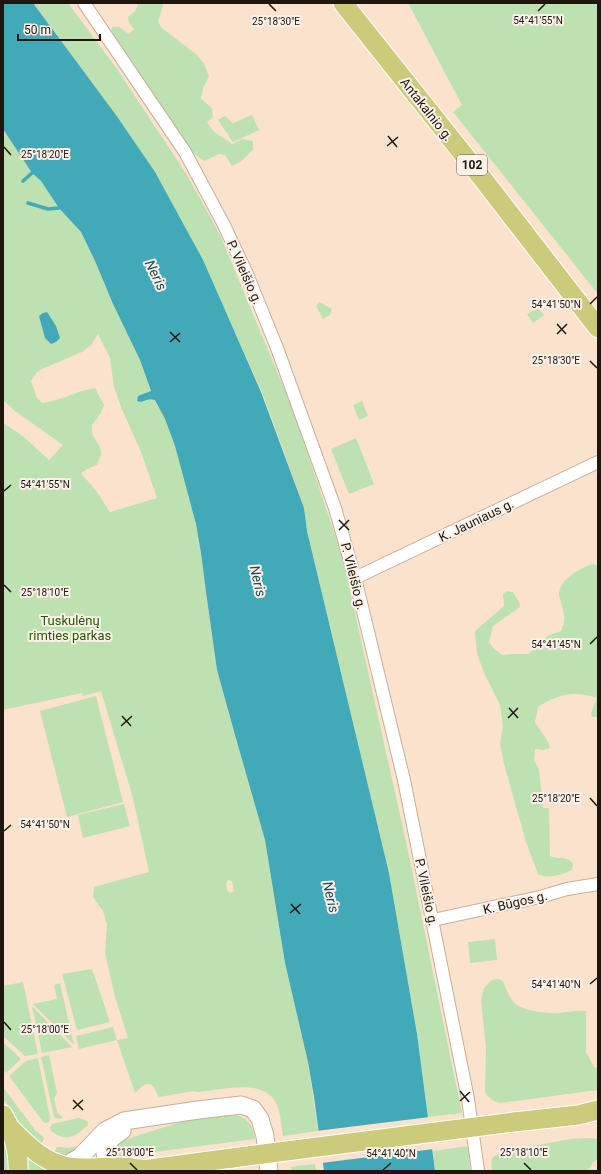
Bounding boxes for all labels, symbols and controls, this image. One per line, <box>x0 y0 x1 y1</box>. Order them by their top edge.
text: 54°41'55"N <box>513 15 563 26</box>
scale bar <box>18 16 100 42</box>
text: 25°18'30"E <box>252 16 300 27</box>
text: 50 m <box>24 23 51 37</box>
street label: Antakalnio g. <box>397 75 456 144</box>
text: 25°18'20"E <box>21 149 69 160</box>
road number: 102 <box>457 155 487 175</box>
street label: P. Vileišio g. <box>224 238 265 307</box>
water label: Neris <box>142 257 170 293</box>
text: 54°41'50"N <box>531 299 581 310</box>
text: 25°18'30"E <box>532 355 580 366</box>
text: 54°41'55"N <box>20 479 70 490</box>
street label: K. Jauniaus g. <box>436 496 516 545</box>
street label: P. Vileišio g. <box>338 541 369 611</box>
water label: Neris <box>247 564 269 598</box>
text: 25°18'10"E <box>21 587 69 598</box>
park label: Tuskulėnų rimties parkas <box>29 613 111 643</box>
text: 54°41'45"N <box>531 639 581 650</box>
text: 25°18'20"E <box>532 793 580 804</box>
text: 54°41'50"N <box>20 819 70 830</box>
street label: P. Vileišio g. <box>412 857 441 927</box>
water label: Neris <box>320 880 342 914</box>
street label: K. Būgos g. <box>482 888 549 917</box>
text: 54°41'40"N <box>531 979 581 990</box>
text: 25°18'00"E <box>21 1024 69 1035</box>
text: 25°18'00"E <box>106 1147 154 1158</box>
text: 25°18'10"E <box>500 1147 548 1158</box>
text: 54°41'40"N <box>366 1148 416 1159</box>

